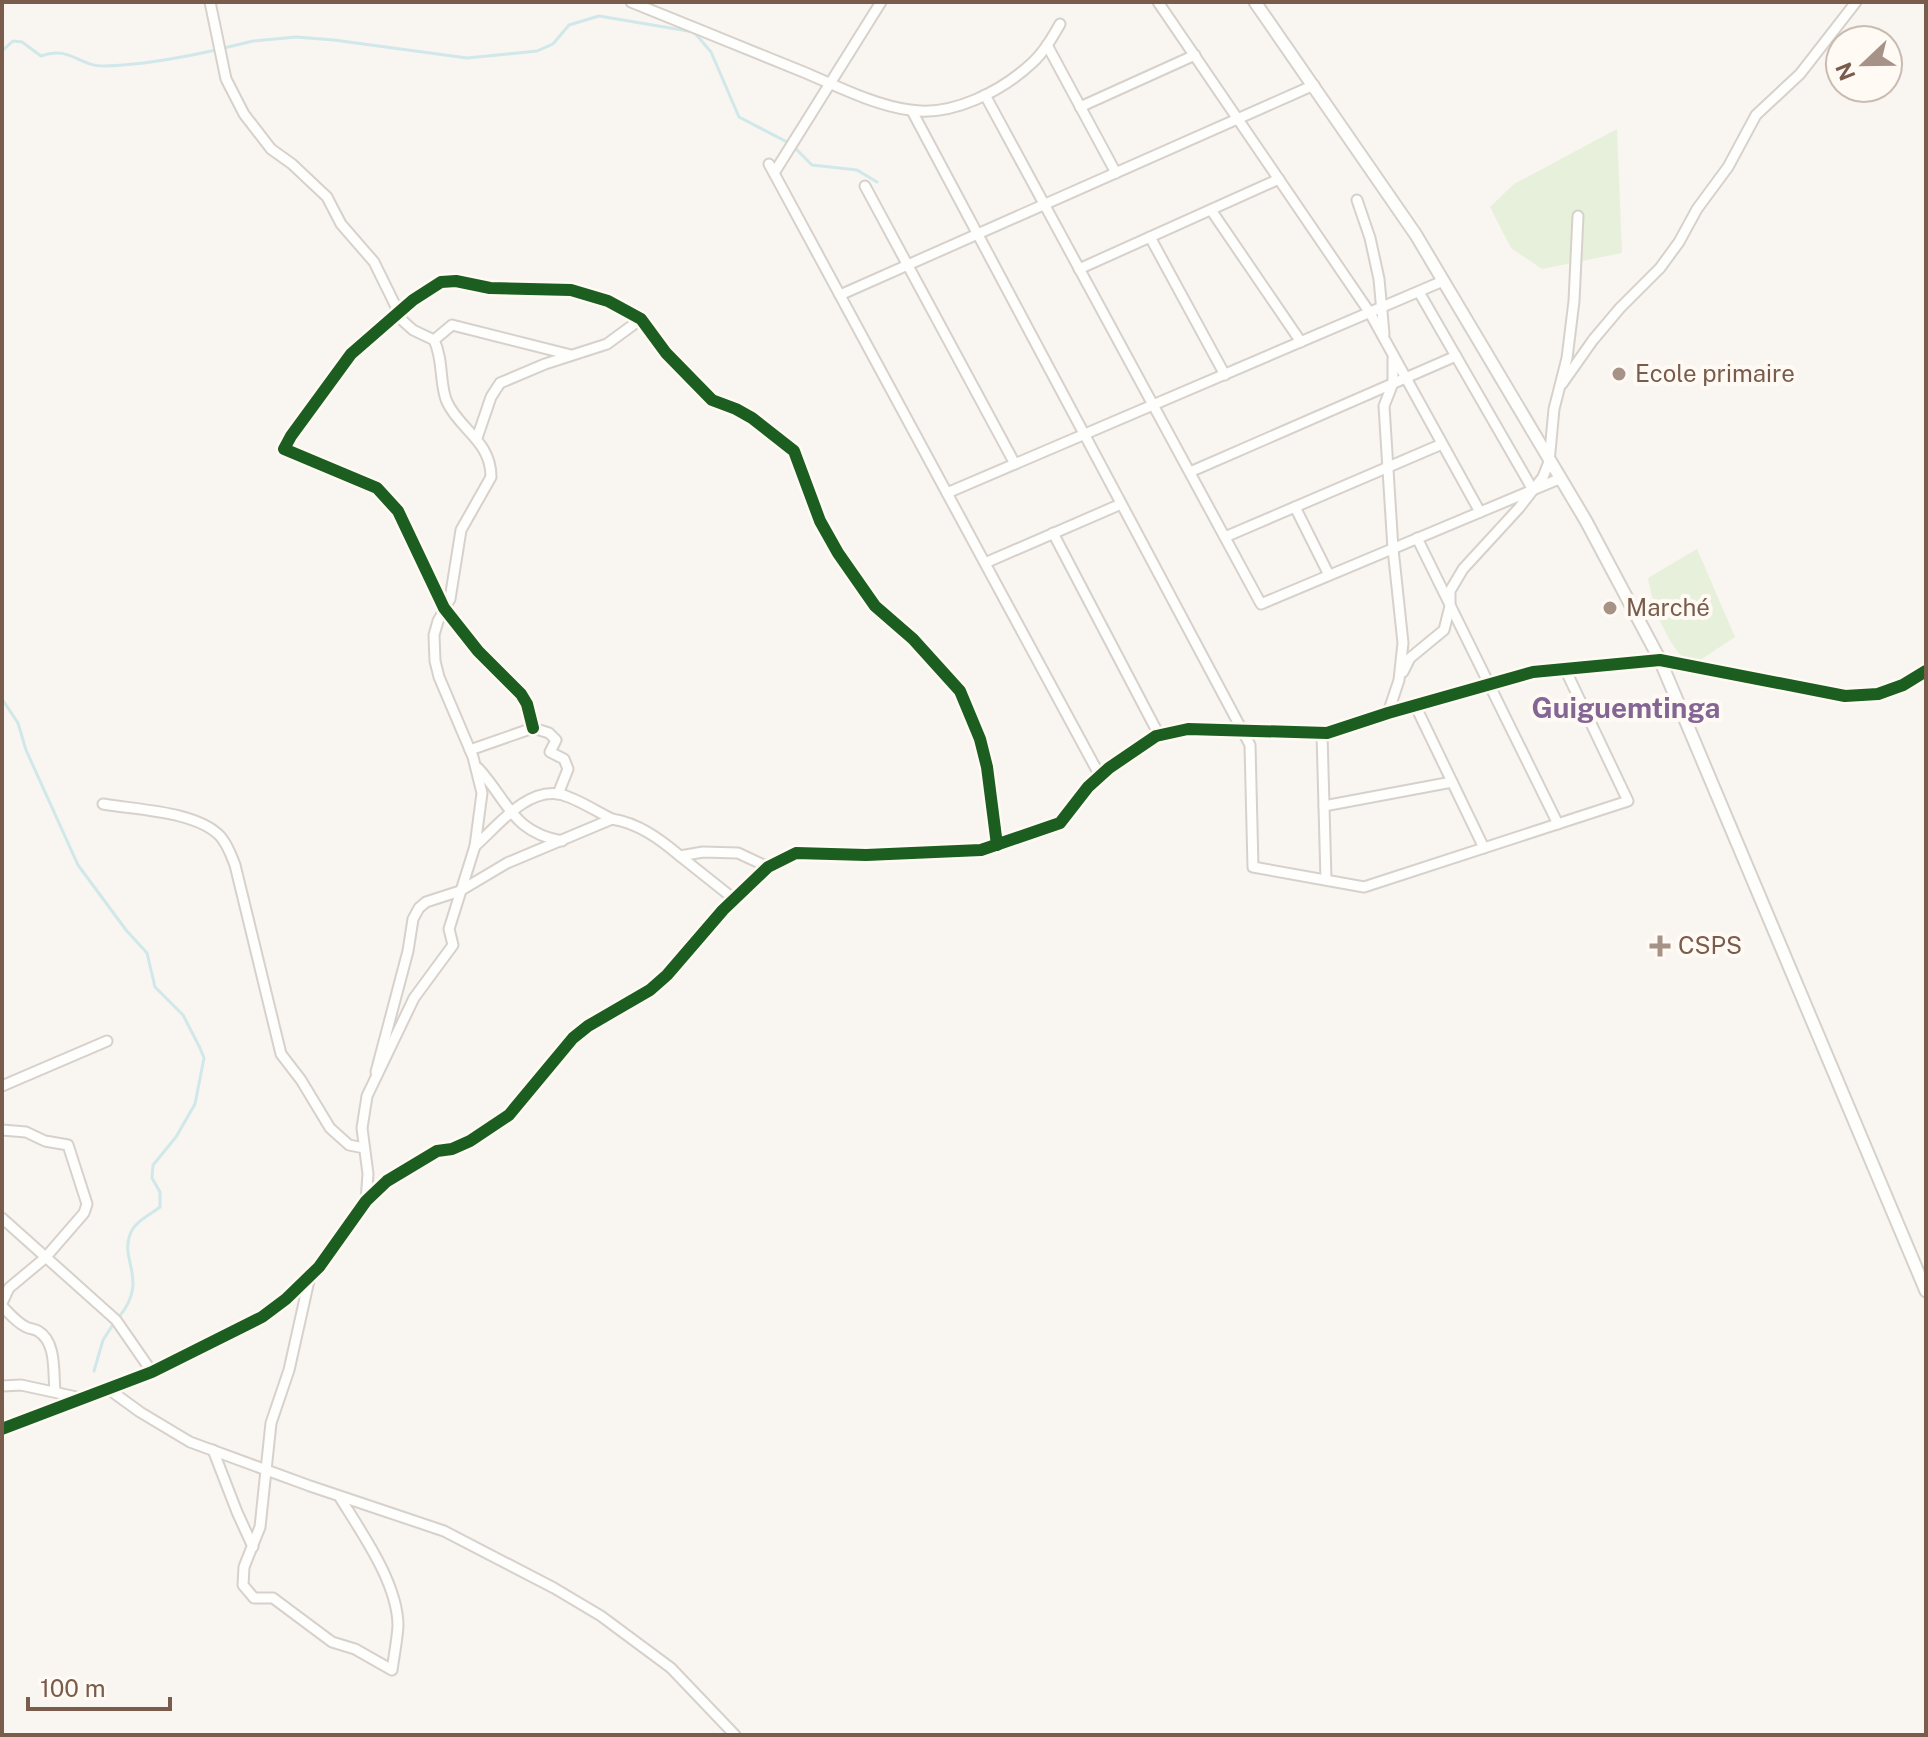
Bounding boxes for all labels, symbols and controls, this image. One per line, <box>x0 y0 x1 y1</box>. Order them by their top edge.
north arrow <box>1824 24 1904 104</box>
text: N <box>1830 59 1861 84</box>
place label: Ecole primaire <box>1635 359 1795 387</box>
marker: Ecole primaire <box>1610 365 1628 383</box>
place label: Marché <box>1626 593 1710 621</box>
marker: Marché <box>1601 599 1619 617</box>
district label: Guiguemtinga <box>1532 691 1720 724</box>
place label: CSPS <box>1678 931 1742 959</box>
marker: CSPS <box>1649 935 1671 957</box>
scale bar <box>28 1661 170 1711</box>
text: 100 m <box>40 1674 106 1702</box>

